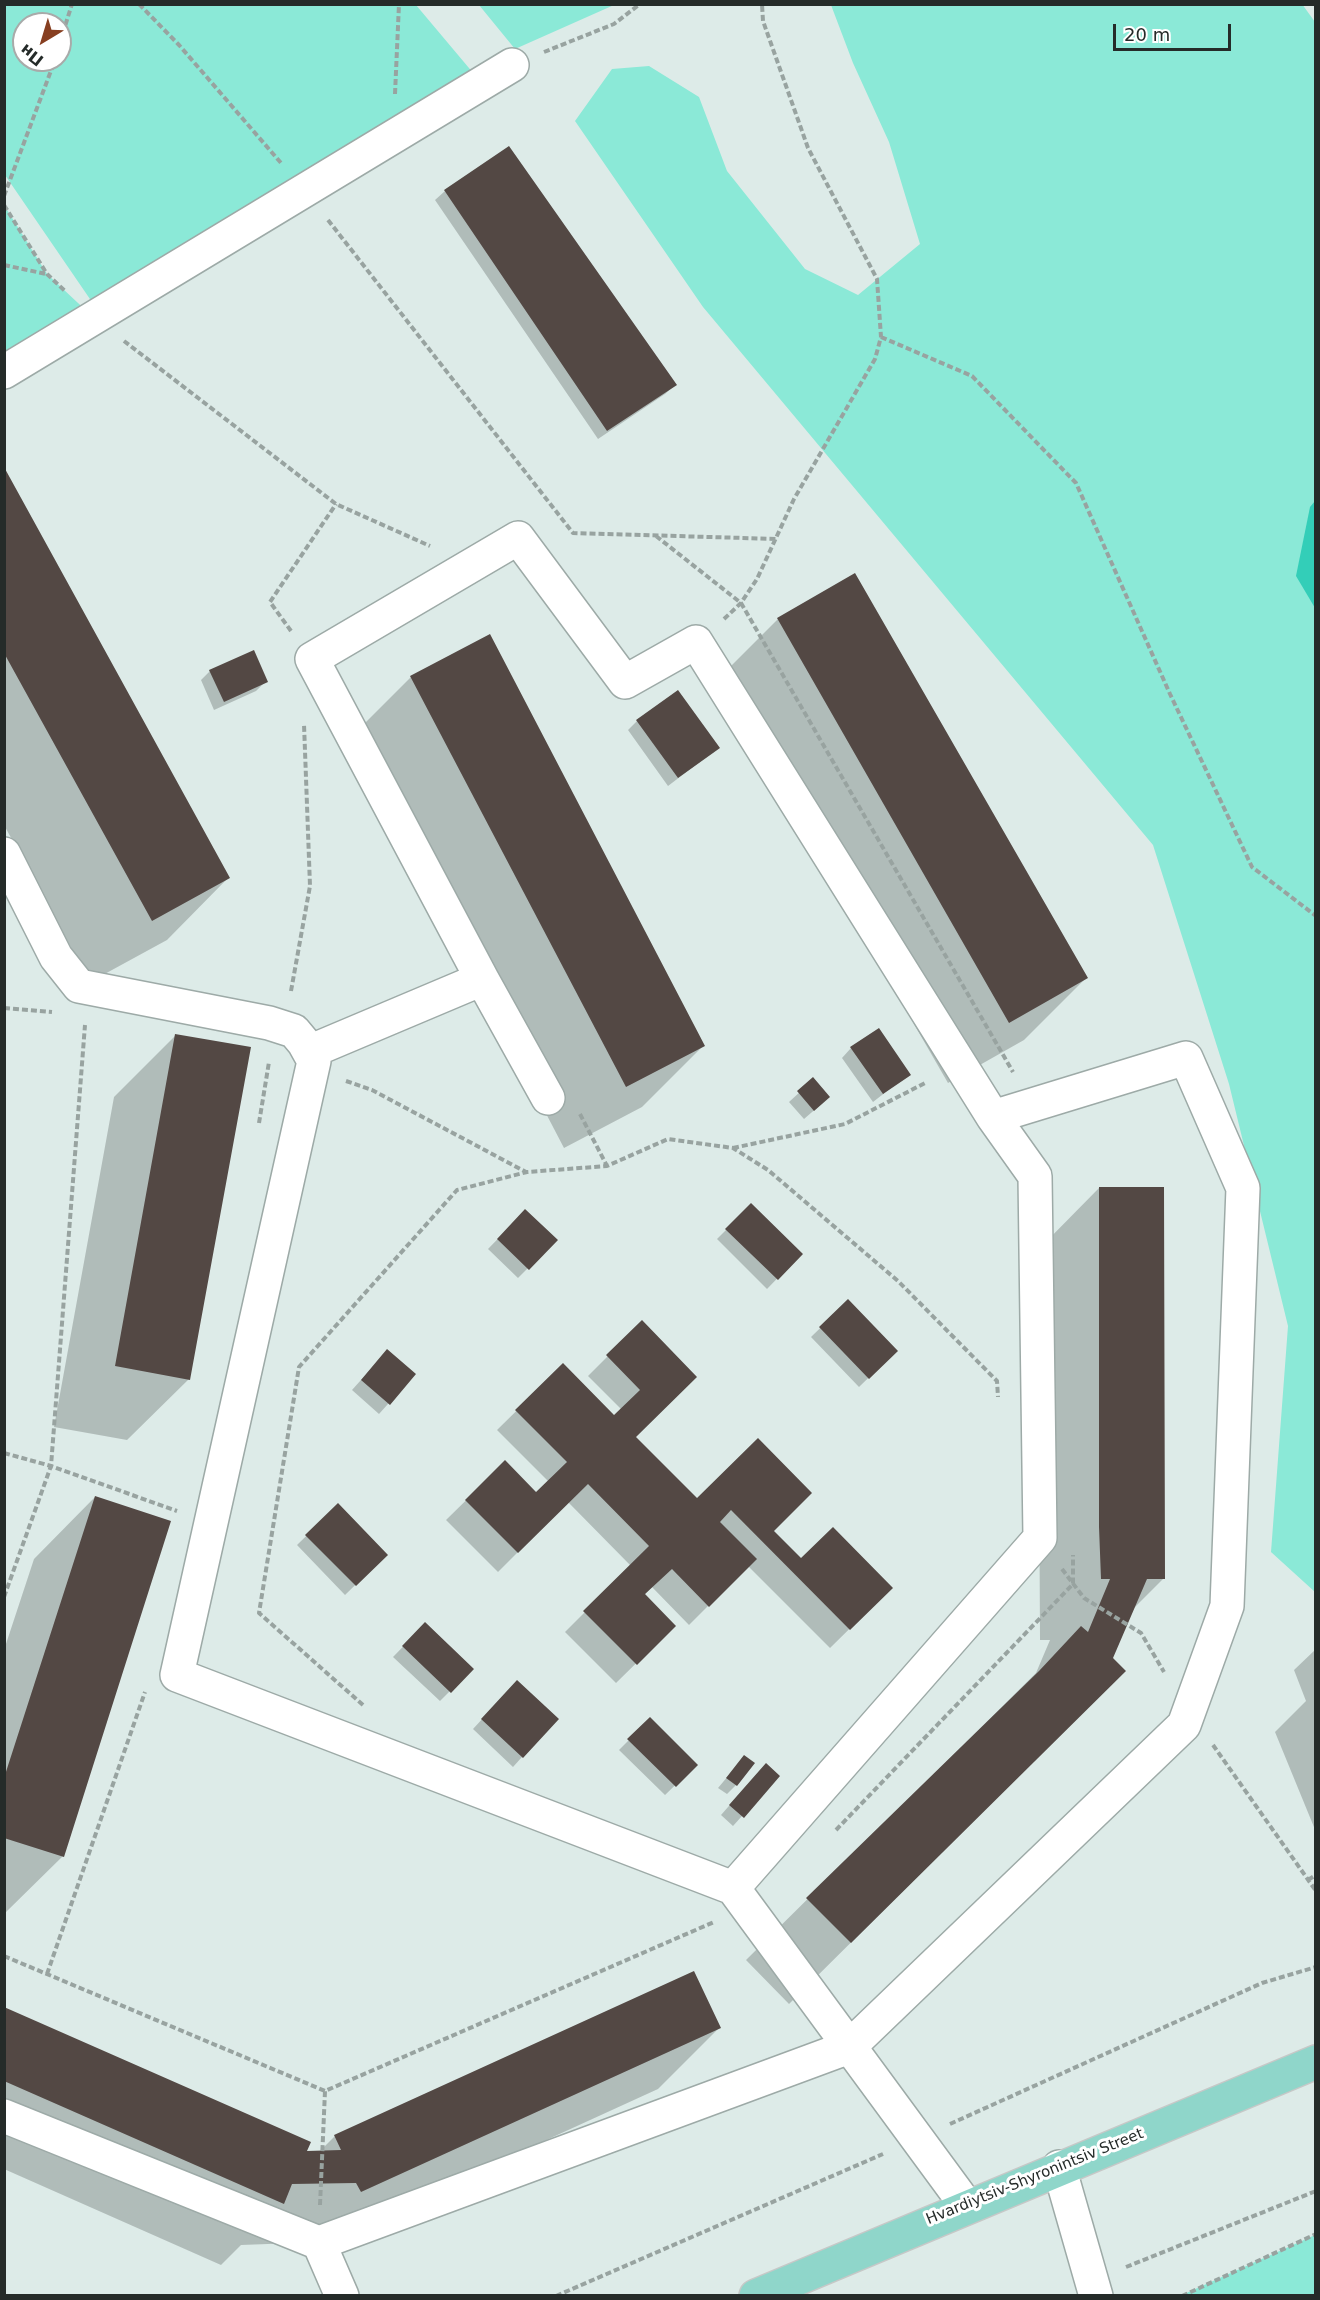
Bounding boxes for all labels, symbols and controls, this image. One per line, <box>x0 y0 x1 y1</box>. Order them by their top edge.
north arrow <box>12 12 72 72</box>
scale bar <box>1116 12 1234 50</box>
text: 20 m <box>1124 24 1170 45</box>
text: Пн <box>16 40 47 70</box>
street label: Hvardiytsiv-Shyronintsiv Street <box>924 2125 1146 2229</box>

